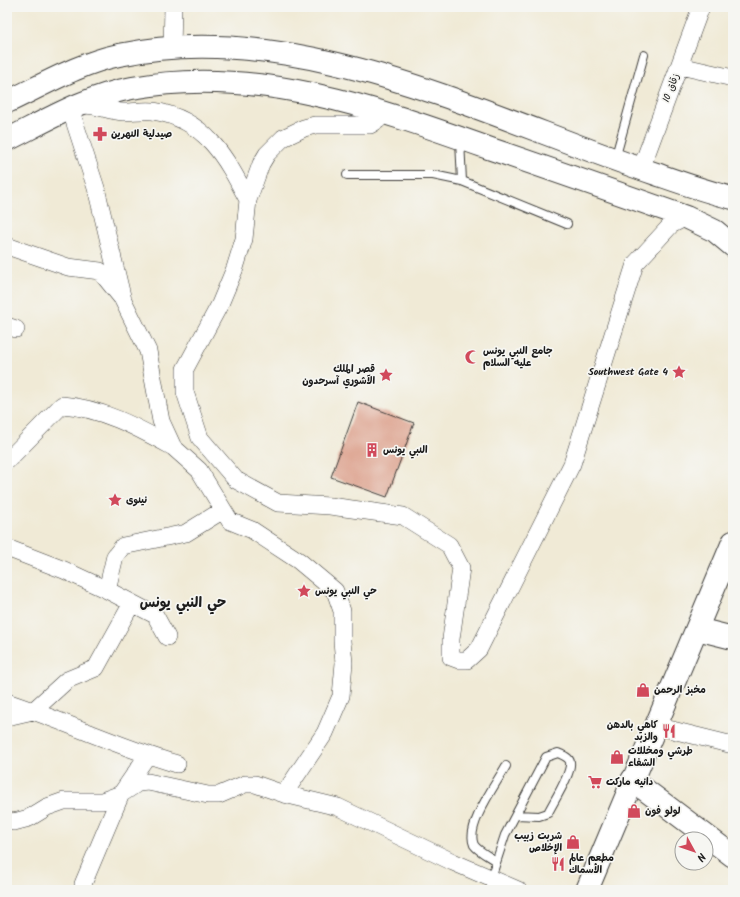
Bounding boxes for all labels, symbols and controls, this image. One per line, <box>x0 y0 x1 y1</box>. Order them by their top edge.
street label: زقاق 10 <box>658 71 684 105</box>
pharmacy icon: صيدلية النهرين <box>92 126 108 142</box>
place label: صيدلية النهرين <box>111 126 172 142</box>
place label: جامع النبي يونس عليه السلام <box>483 343 553 371</box>
mosque icon: جامع النبي يونس عليه السلام <box>464 349 480 365</box>
place label: قصر الملك الآشوري آسرحدون <box>302 361 375 389</box>
place label: Southwest Gate 4 <box>588 364 669 380</box>
place icon: Southwest Gate 4 <box>671 364 687 380</box>
place icon: قصر الملك الآشوري آسرحدون <box>378 367 394 383</box>
building icon: النبي يونس <box>364 442 380 458</box>
place label: النبي يونس <box>383 442 428 459</box>
place icon: نينوى <box>107 492 123 508</box>
place label: نينوى <box>126 492 147 508</box>
place icon: حي النبي يونس <box>296 583 312 599</box>
place label: حي النبي يونس <box>315 583 377 600</box>
district label: حي النبي يونس <box>140 592 226 615</box>
shop icon: مخبز الرحمن <box>635 682 651 698</box>
place label: مخبز الرحمن <box>654 682 706 698</box>
place label: كاهي بالدهن والزبد <box>607 717 659 745</box>
restaurant icon: كاهي بالدهن والزبد <box>661 723 677 739</box>
place label: طرشي ومخللات الشفاء <box>628 743 693 771</box>
shop icon: طرشي ومخللات الشفاء <box>609 749 625 765</box>
supermarket icon: دانيه ماركت <box>587 774 603 790</box>
place label: دانيه ماركت <box>606 774 654 790</box>
shop icon: لولو فون <box>626 803 642 819</box>
place label: لولو فون <box>645 803 681 819</box>
place label: شربت زبيب الإخلاص <box>514 828 562 856</box>
north arrow <box>674 831 714 871</box>
shop icon: شربت زبيب الإخلاص <box>565 834 581 850</box>
text: N <box>692 848 710 865</box>
place label: مطعم عالم الأسماك <box>569 850 614 878</box>
restaurant icon: مطعم عالم الأسماك <box>550 856 566 872</box>

